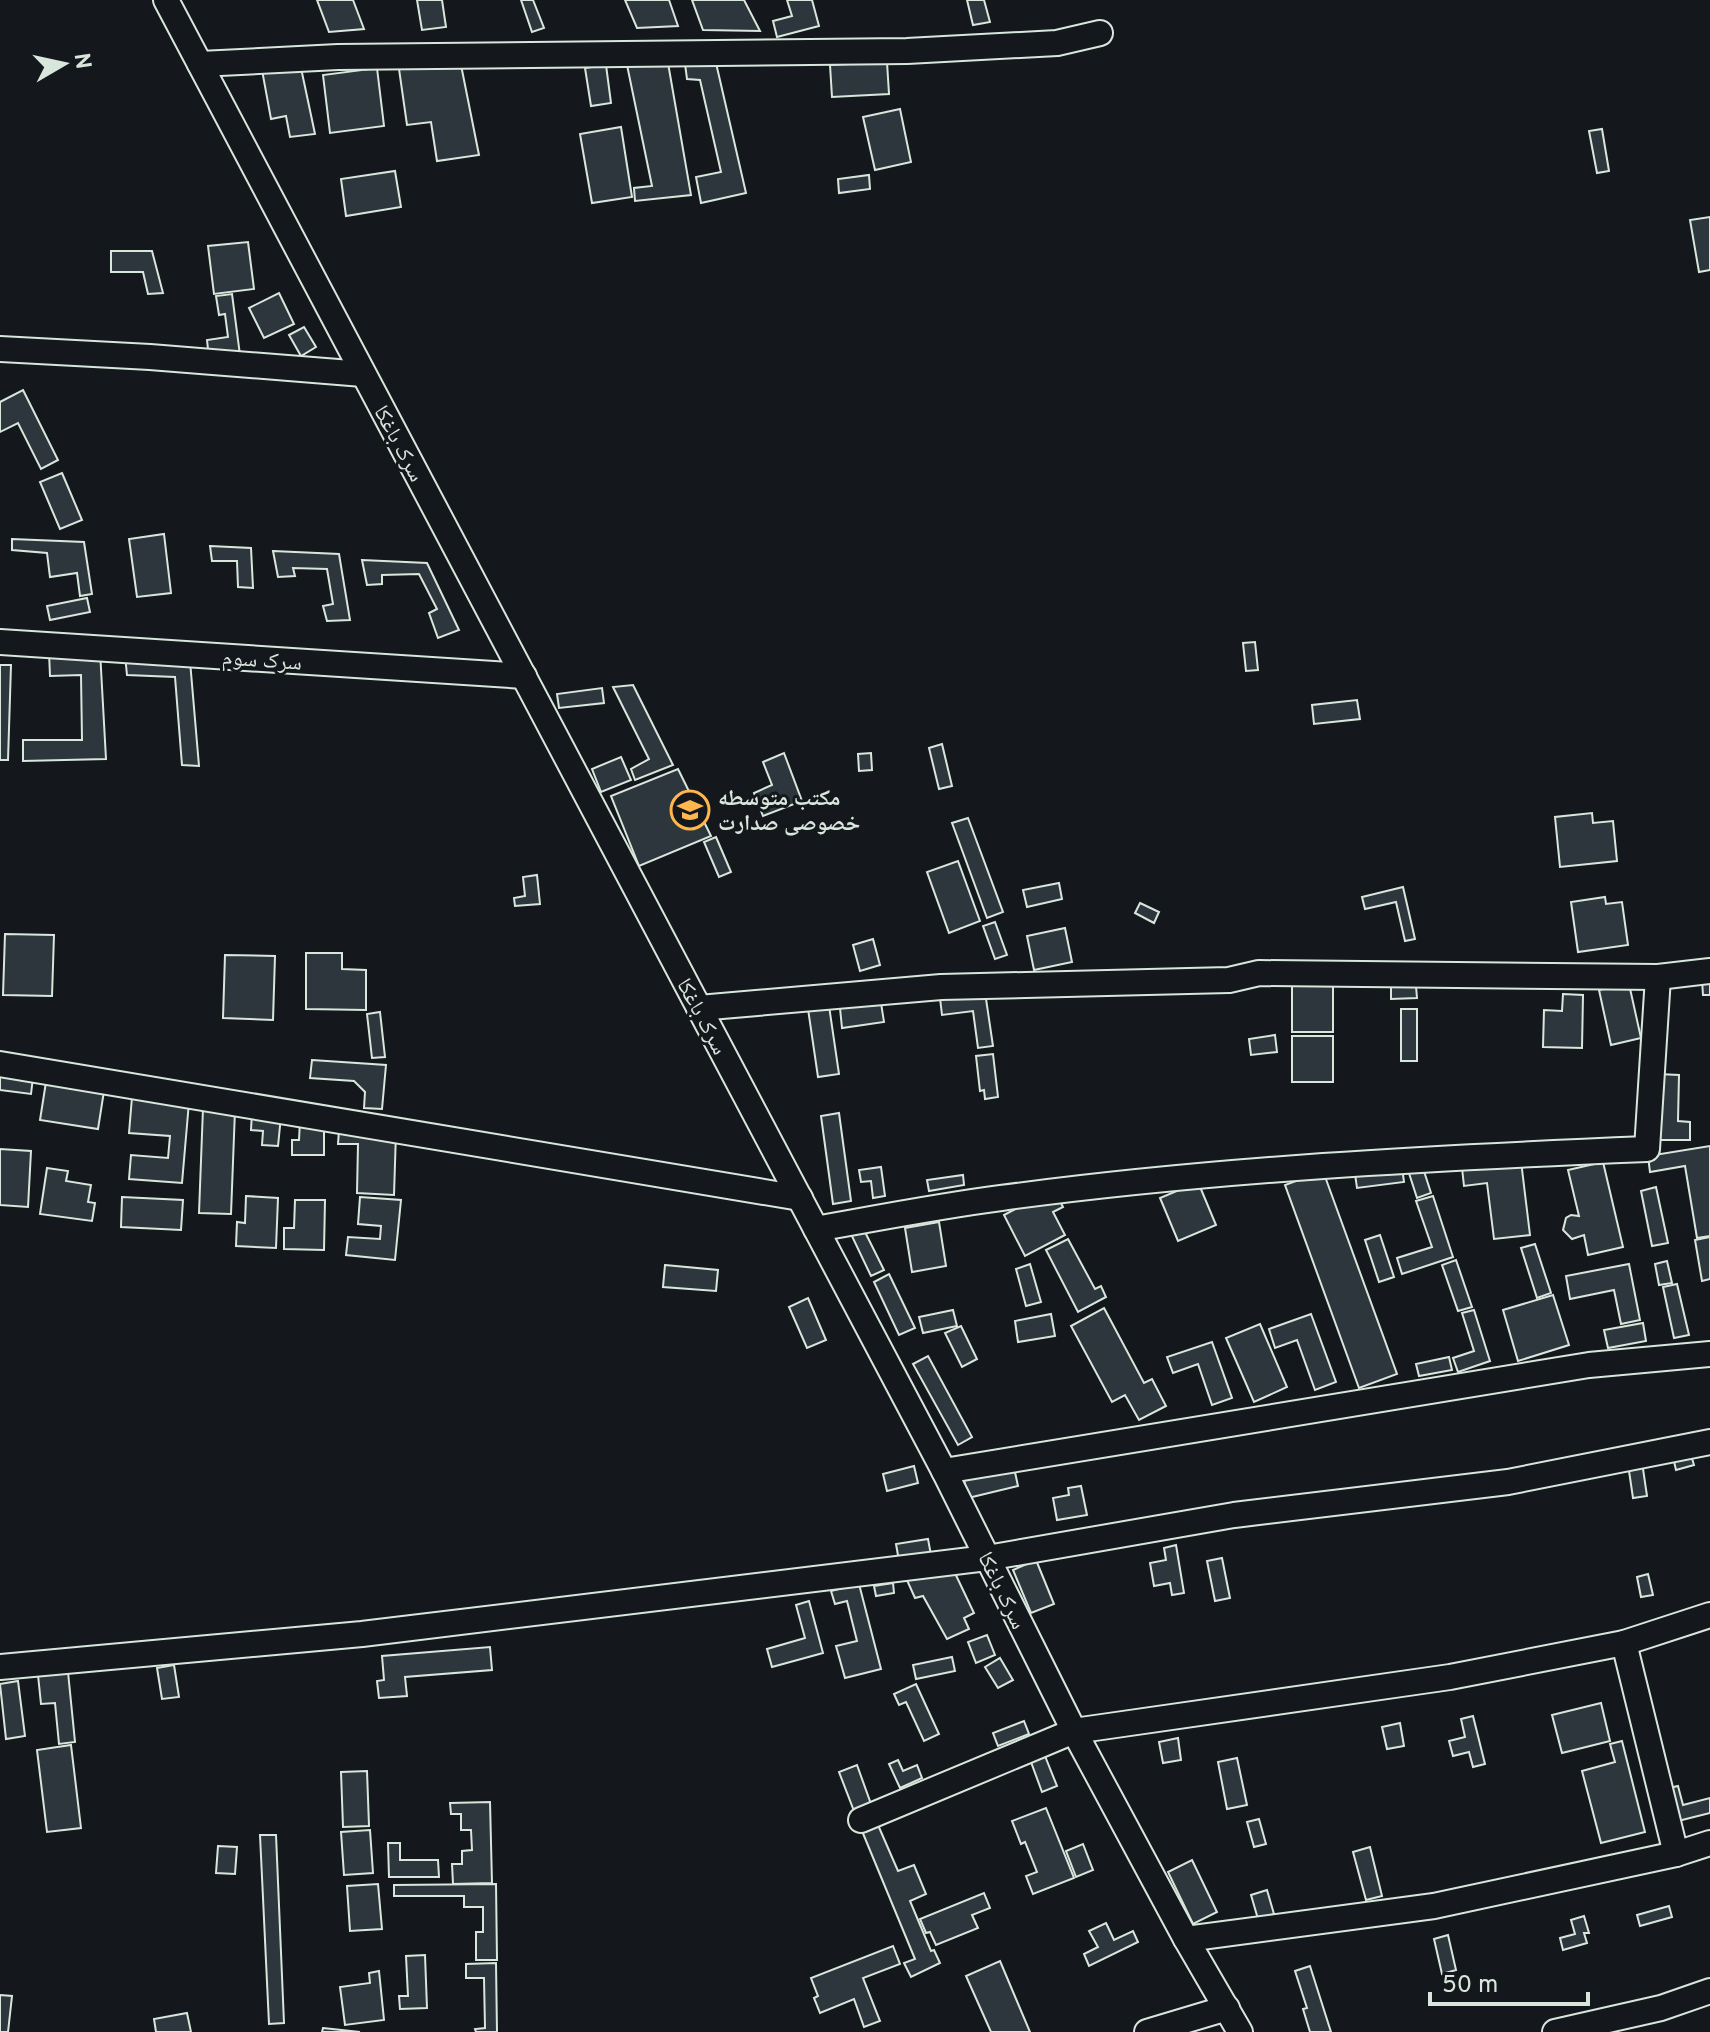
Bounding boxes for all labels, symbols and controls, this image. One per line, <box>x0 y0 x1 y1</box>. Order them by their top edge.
north arrow <box>24 24 104 104</box>
text: N <box>67 51 96 71</box>
street label: سرک باغکا <box>366 401 429 487</box>
street label: سرک سوم <box>221 645 303 678</box>
place label: مکتب متوسطه خصوصی صدارت <box>718 786 860 838</box>
school or university icon: مکتب متوسطه خصوصی صدارت <box>669 789 711 831</box>
street label: سرک باغکا <box>669 974 732 1060</box>
street label: سرک باغکا <box>970 1548 1031 1634</box>
scale bar <box>1430 1956 1588 2006</box>
text: 50 m <box>1442 1971 1498 2001</box>

